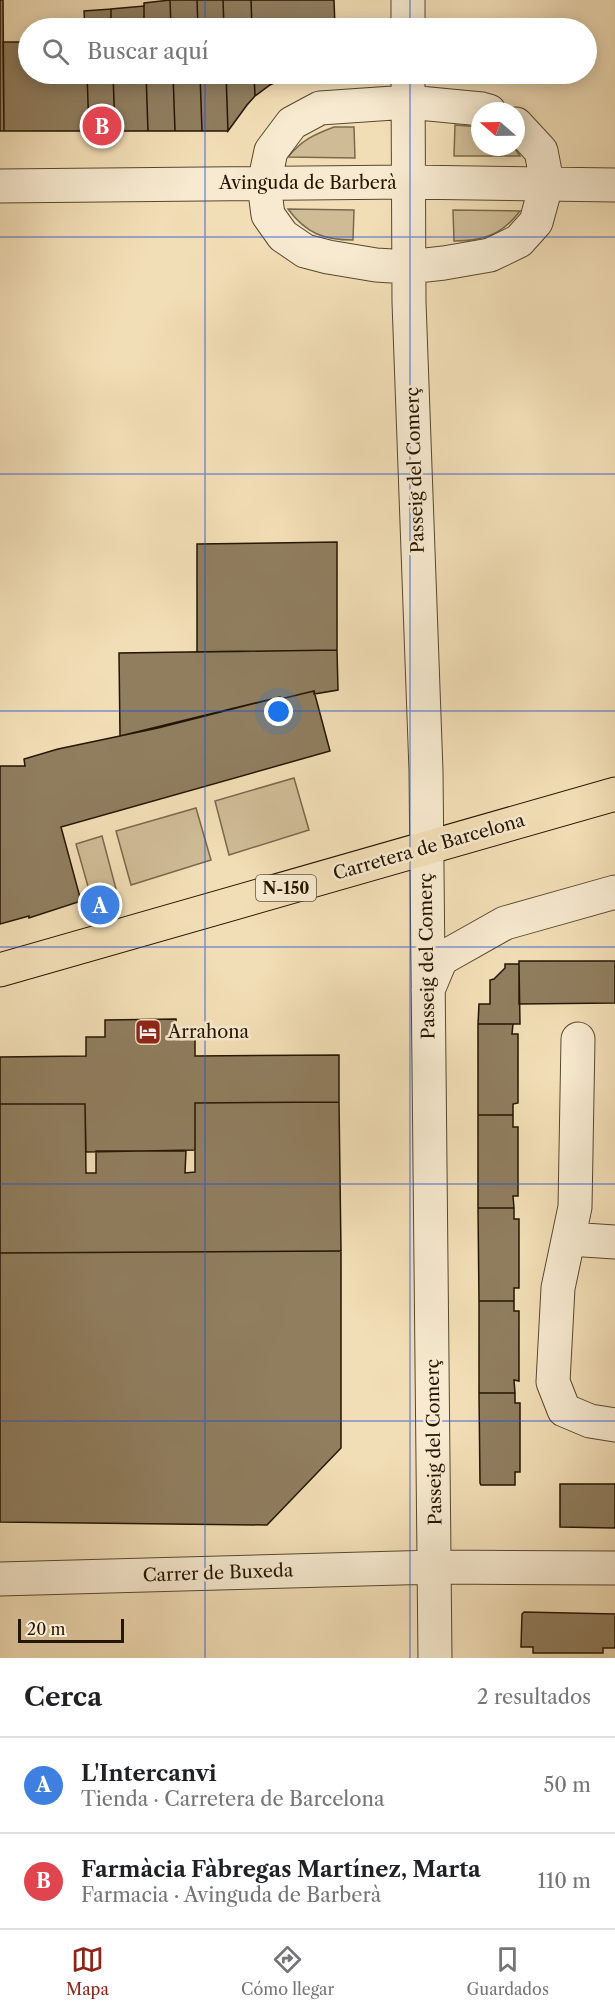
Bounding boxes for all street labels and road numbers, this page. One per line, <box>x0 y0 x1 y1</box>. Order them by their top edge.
street label: Avinguda de Barberà <box>218 172 397 194</box>
street label: Passeig del Comerç <box>401 386 429 554</box>
street label: Carretera de Barcelona <box>331 809 528 885</box>
street label: Passeig del Comerç <box>415 873 439 1039</box>
road number: N-150 <box>256 875 316 901</box>
street label: Passeig del Comerç <box>422 1359 446 1525</box>
street label: Carrer de Buxeda <box>142 1559 294 1587</box>

